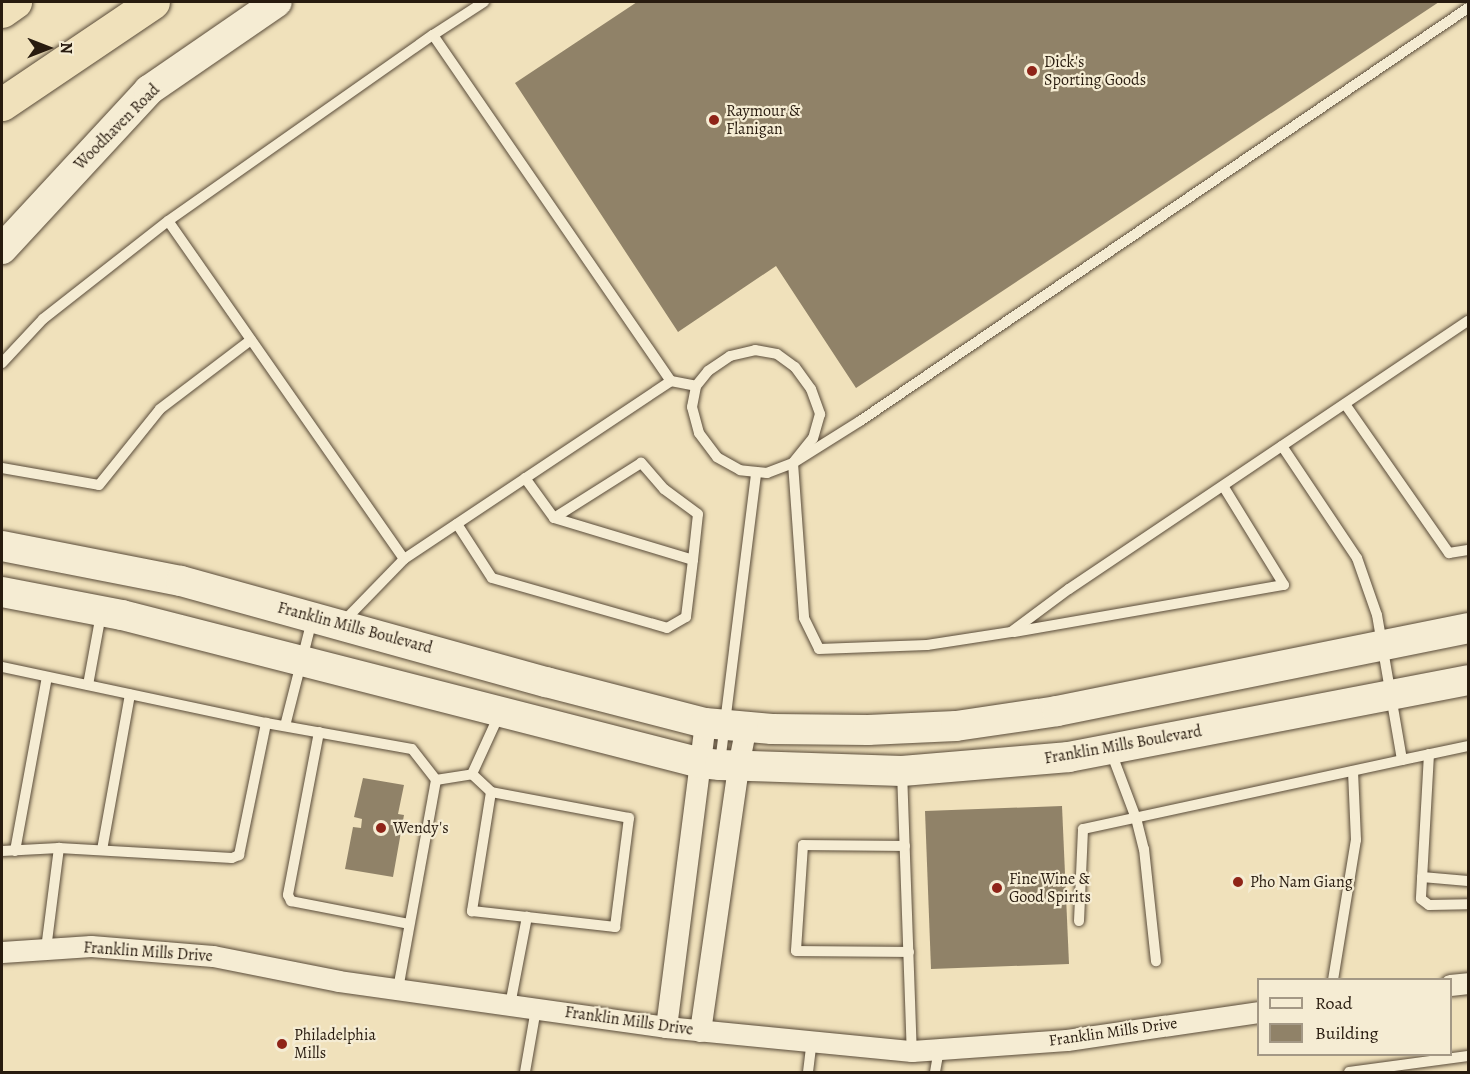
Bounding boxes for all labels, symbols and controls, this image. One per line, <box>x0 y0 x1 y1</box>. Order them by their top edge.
north arrow <box>18 18 78 78</box>
text: N <box>55 42 77 54</box>
place label: Dick's Sporting Goods <box>1044 52 1146 90</box>
marker: Dick's Sporting Goods <box>1025 64 1039 78</box>
street label: Woodhaven Road <box>70 80 164 174</box>
place label: Raymour & Flanigan <box>726 101 800 139</box>
marker: Raymour & Flanigan <box>707 113 721 127</box>
street label: Franklin Mills Boulevard <box>275 598 435 658</box>
street label: Franklin Mills Boulevard <box>1043 722 1203 768</box>
place label: Wendy's <box>393 818 449 838</box>
marker: Wendy's <box>374 821 388 835</box>
place label: Fine Wine & Good Spirits <box>1009 869 1091 907</box>
place label: Pho Nam Giang <box>1250 872 1353 892</box>
marker: Pho Nam Giang <box>1231 875 1245 889</box>
marker: Fine Wine & Good Spirits <box>990 881 1004 895</box>
street label: Franklin Mills Drive <box>83 938 213 966</box>
legend <box>1257 978 1452 1056</box>
text: Road <box>1315 991 1352 1015</box>
street label: Franklin Mills Drive <box>563 1002 695 1040</box>
street label: Franklin Mills Drive <box>1047 1013 1179 1051</box>
text: Building <box>1315 1021 1379 1045</box>
place label: Philadelphia Mills <box>294 1025 376 1063</box>
marker: Philadelphia Mills <box>275 1037 289 1051</box>

